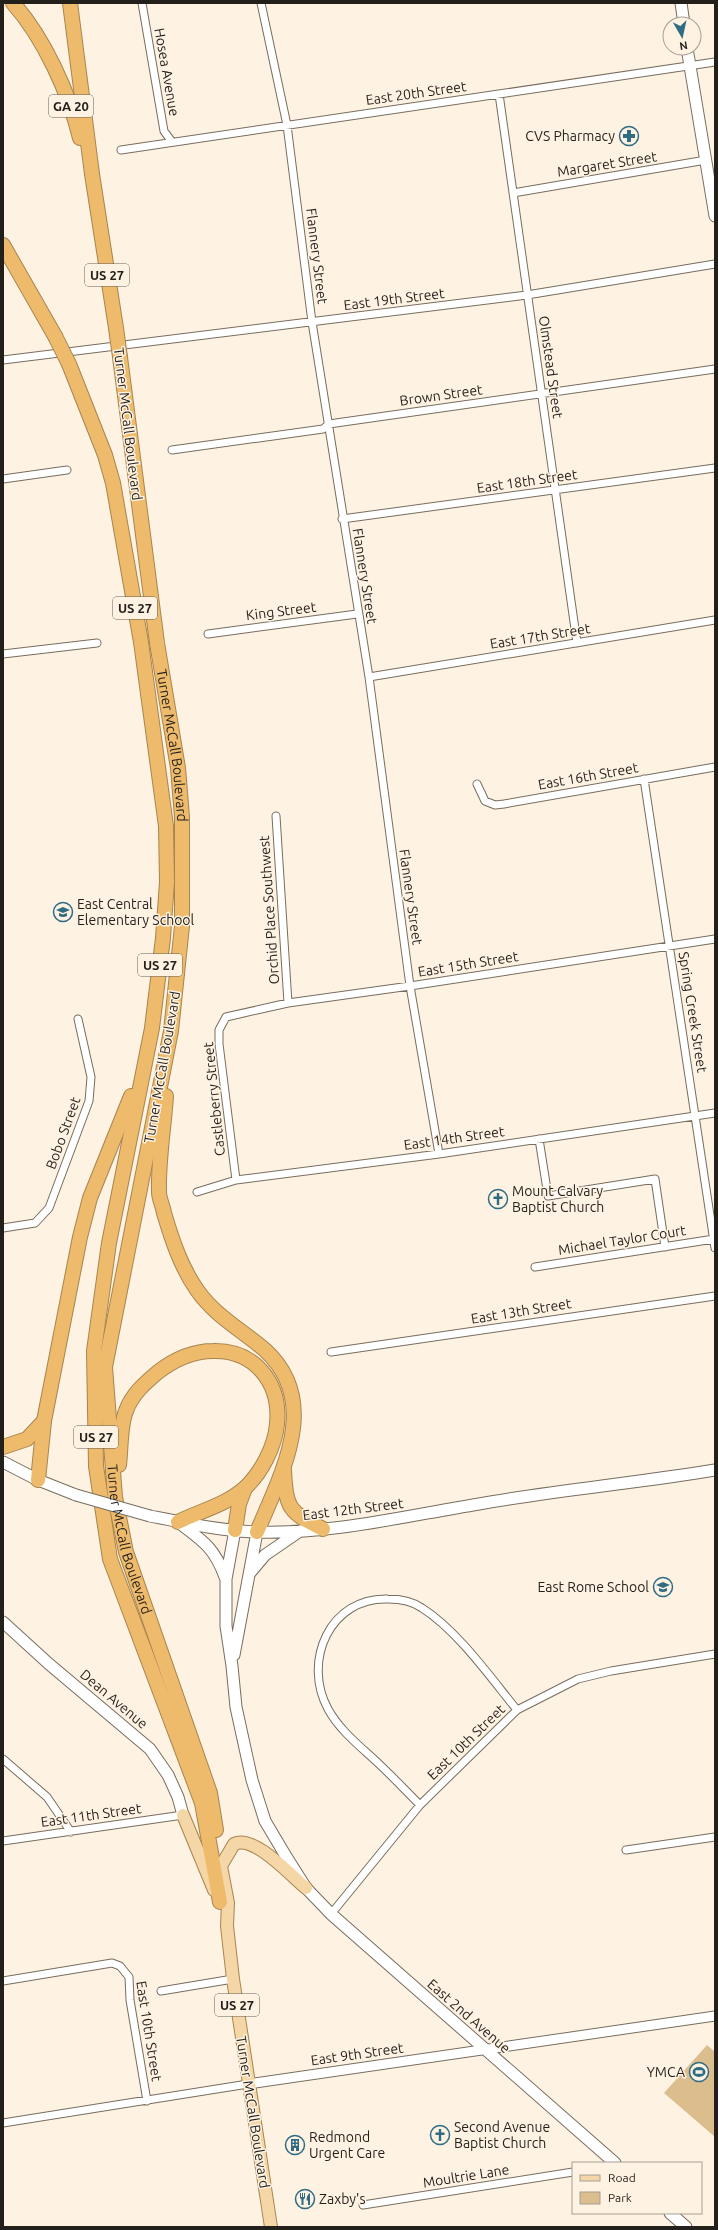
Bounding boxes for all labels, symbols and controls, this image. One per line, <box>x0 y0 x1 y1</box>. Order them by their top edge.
north arrow <box>662 16 702 56</box>
street label: Hosea Avenue <box>151 27 183 117</box>
text: N <box>679 39 689 52</box>
street label: East 20th Street <box>365 78 468 108</box>
road number: GA 20 <box>49 95 93 117</box>
pharmacy icon: CVS Pharmacy <box>618 125 640 147</box>
place label: CVS Pharmacy <box>525 128 615 144</box>
street label: Margaret Street <box>556 148 658 180</box>
street label: Flannery Street <box>303 207 331 305</box>
road number: US 27 <box>85 264 129 286</box>
street label: East 19th Street <box>343 285 446 313</box>
street label: Olmstead Street <box>536 315 566 420</box>
street label: Turner McCall Boulevard <box>111 347 145 501</box>
street label: Brown Street <box>399 381 484 409</box>
street label: East 18th Street <box>476 466 579 496</box>
street label: Flannery Street <box>350 527 381 625</box>
road number: US 27 <box>113 597 157 619</box>
street label: King Street <box>245 599 317 623</box>
street label: East 17th Street <box>489 620 592 652</box>
street label: Turner McCall Boulevard <box>154 668 190 822</box>
street label: East 16th Street <box>537 759 640 793</box>
street label: Orchid Place Southwest <box>256 834 282 985</box>
street label: Flannery Street <box>396 848 426 946</box>
place label: East Central Elementary School <box>77 896 195 928</box>
school or university icon: East Central Elementary School <box>52 901 74 923</box>
street label: East 15th Street <box>417 948 520 980</box>
street label: Spring Creek Street <box>676 950 711 1074</box>
road number: US 27 <box>138 954 182 976</box>
street label: Turner McCall Boulevard <box>141 990 183 1144</box>
street label: Castleberry Street <box>200 1041 228 1157</box>
street label: Bobo Street <box>43 1094 84 1171</box>
street label: East 14th Street <box>403 1123 506 1153</box>
place label: Mount Calvary Baptist Church <box>512 1183 604 1215</box>
church icon: Mount Calvary Baptist Church <box>487 1188 509 1210</box>
street label: Michael Taylor Court <box>557 1222 687 1258</box>
street label: East 13th Street <box>470 1295 573 1327</box>
road number: US 27 <box>74 1426 118 1448</box>
street label: Turner McCall Boulevard <box>105 1464 155 1616</box>
street label: East 12th Street <box>302 1495 405 1523</box>
school or university icon: East Rome School <box>652 1576 674 1598</box>
place label: East Rome School <box>537 1579 649 1595</box>
street label: Dean Avenue <box>77 1666 151 1732</box>
street label: East 10th Street <box>424 1701 508 1783</box>
street label: East 11th Street <box>40 1800 143 1830</box>
street label: East 2nd Avenue <box>424 1976 514 2056</box>
street label: East 10th Street <box>133 1980 165 2083</box>
road number: US 27 <box>215 1994 259 2016</box>
street label: Turner McCall Boulevard <box>233 2035 273 2189</box>
street label: East 9th Street <box>310 2040 405 2068</box>
sports icon: YMCA <box>688 2061 710 2083</box>
place label: YMCA <box>647 2064 685 2080</box>
place label: Second Avenue Baptist Church <box>454 2119 550 2151</box>
church icon: Second Avenue Baptist Church <box>429 2124 451 2146</box>
place label: Redmond Urgent Care <box>309 2129 385 2161</box>
building icon: Redmond Urgent Care <box>284 2134 306 2156</box>
street label: Moultrie Lane <box>422 2161 510 2191</box>
legend <box>572 2162 702 2214</box>
text: Road <box>608 2171 636 2184</box>
restaurant icon: Zaxby's <box>294 2188 316 2210</box>
place label: Zaxby's <box>319 2191 366 2207</box>
text: Park <box>608 2191 632 2204</box>

